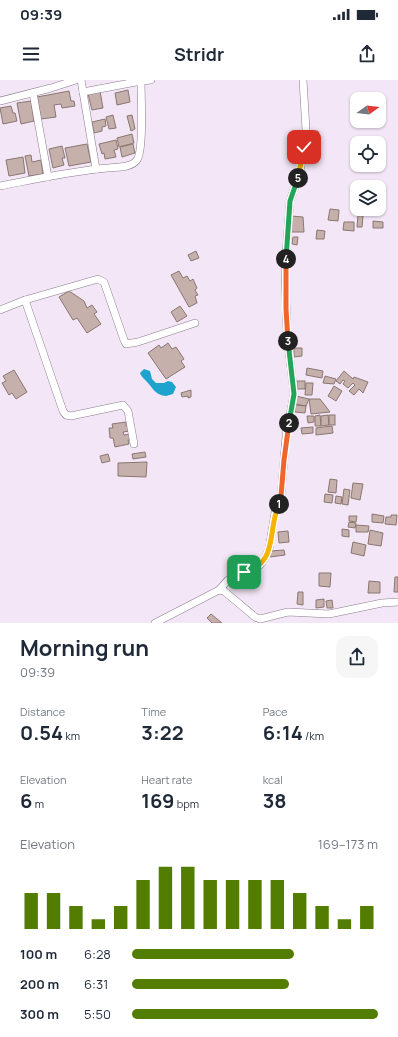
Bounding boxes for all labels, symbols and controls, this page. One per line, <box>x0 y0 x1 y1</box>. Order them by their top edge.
text: 09:39 <box>20 4 62 25</box>
text: Stridr <box>174 42 224 66</box>
icon: menu <box>20 43 42 65</box>
icon: share <box>356 43 378 65</box>
north arrow <box>350 92 386 128</box>
map controls <box>350 92 386 216</box>
pin <box>287 130 321 164</box>
icon: check <box>293 136 315 158</box>
button: locate <box>350 136 386 172</box>
pin: 5 <box>288 168 308 188</box>
text: 5 <box>295 170 301 185</box>
button: layers <box>350 180 386 216</box>
pin: 4 <box>276 249 296 269</box>
text: 4 <box>283 251 289 266</box>
pin: 3 <box>278 331 298 351</box>
text: 3 <box>285 333 291 348</box>
pin: 2 <box>279 413 299 433</box>
text: 2 <box>286 415 292 430</box>
pin: 1 <box>269 494 289 514</box>
text: 1 <box>277 496 281 511</box>
pin <box>227 555 261 589</box>
icon: arrive <box>233 561 255 583</box>
text: Morning run <box>20 633 149 663</box>
button: share <box>336 636 378 678</box>
text: 09:39 <box>20 663 55 681</box>
text: Distance <box>20 704 65 719</box>
text: Time <box>141 704 166 719</box>
text: Pace <box>263 704 288 719</box>
text: 0.54 <box>20 719 63 746</box>
text: 3:22 <box>141 719 184 746</box>
text: 6:14 <box>263 719 303 746</box>
text: km <box>63 728 80 743</box>
text: /km <box>303 728 324 743</box>
text: Elevation <box>20 772 66 787</box>
text: Heart rate <box>141 772 192 787</box>
text: kcal <box>263 772 283 787</box>
text: 6 <box>20 787 32 814</box>
text: 169 <box>141 787 174 814</box>
text: 38 <box>263 787 287 814</box>
text: m <box>32 796 44 811</box>
text: bpm <box>174 796 199 811</box>
text: Elevation <box>20 835 75 853</box>
text: 169–173 m <box>318 835 378 853</box>
text: 100 m <box>20 945 57 963</box>
text: 6:28 <box>84 945 111 963</box>
text: 200 m <box>20 975 59 993</box>
text: 6:31 <box>84 975 108 993</box>
text: 300 m <box>20 1005 59 1023</box>
text: 5:50 <box>84 1005 111 1023</box>

